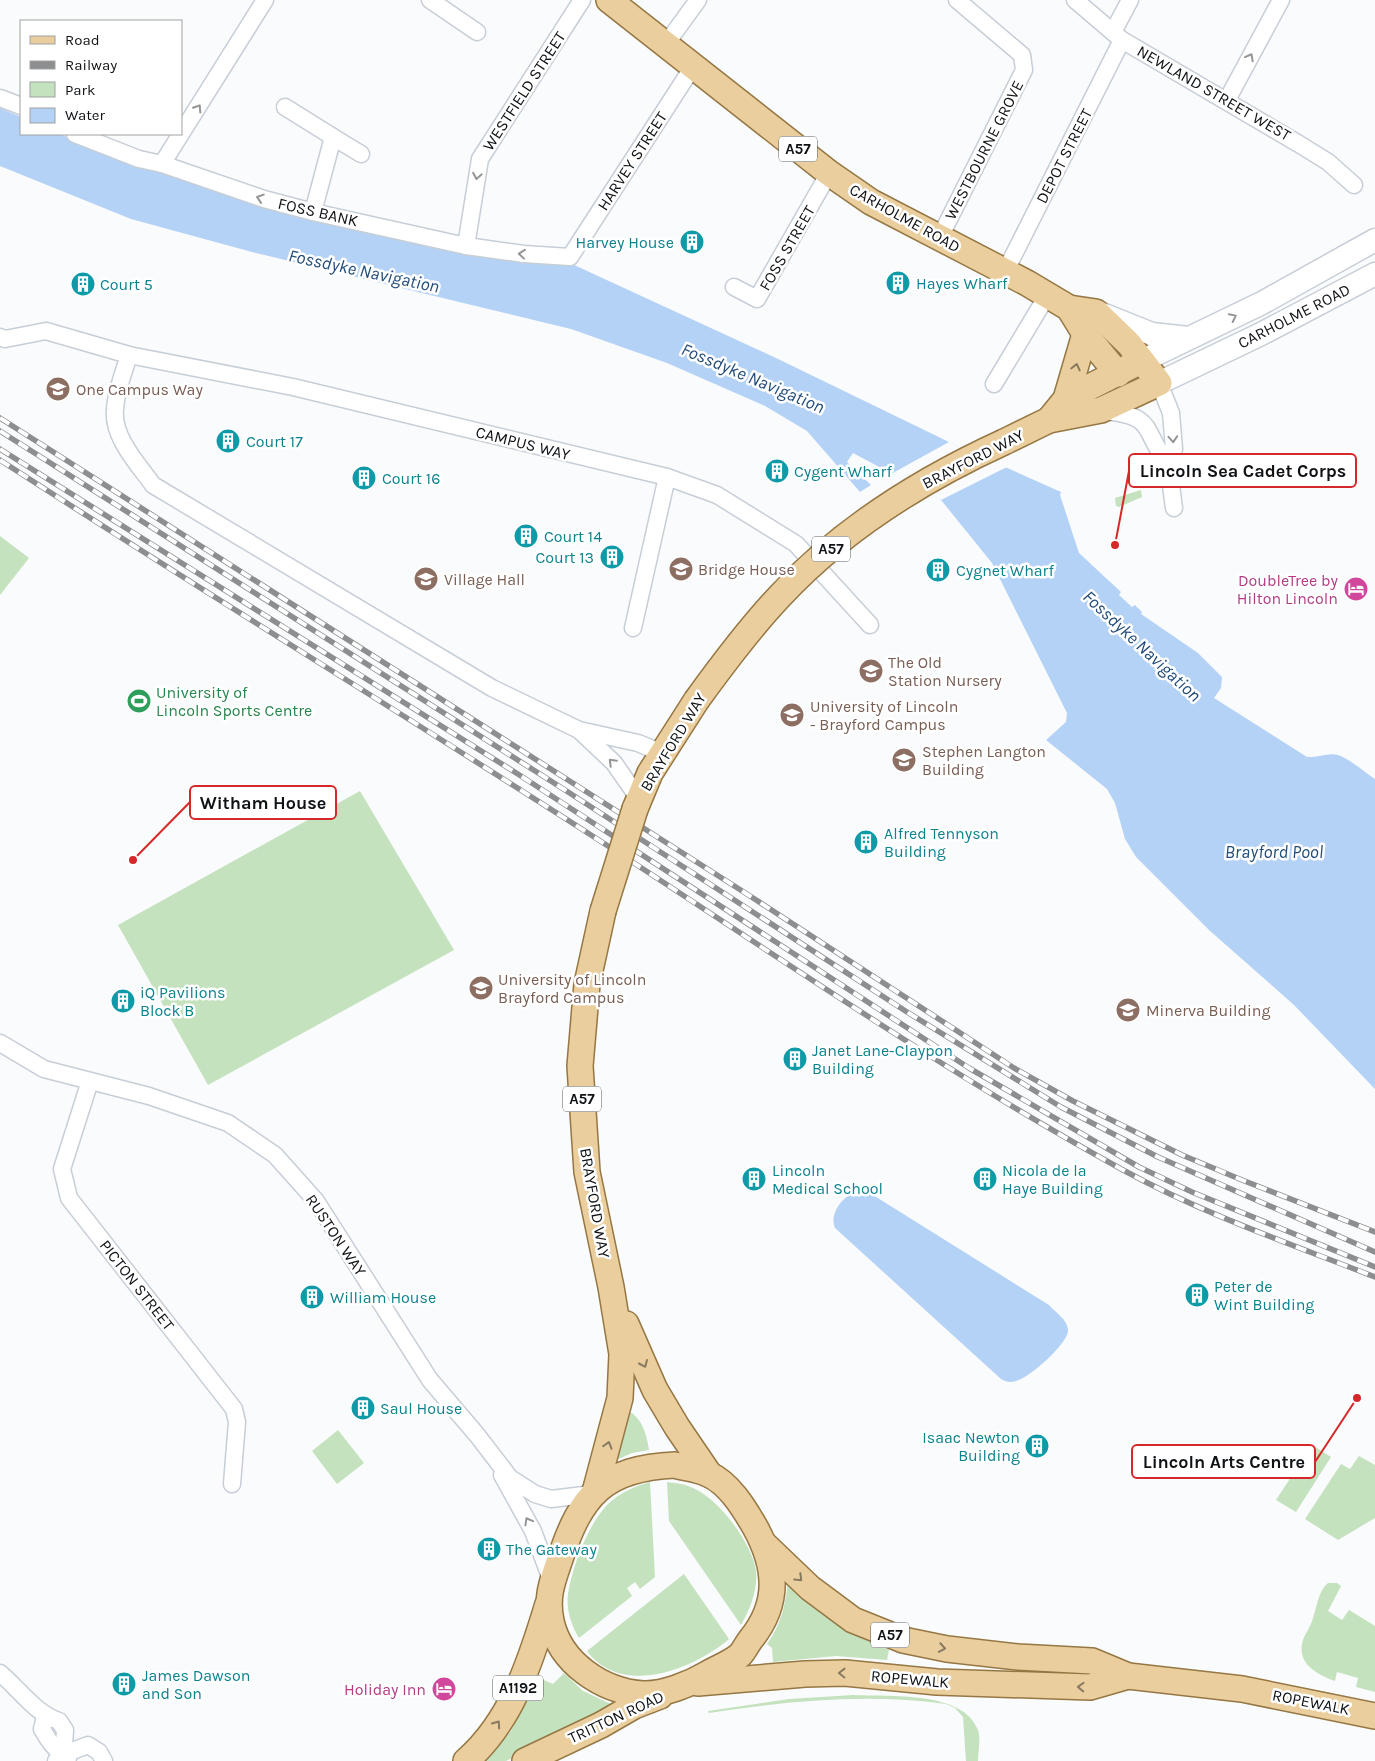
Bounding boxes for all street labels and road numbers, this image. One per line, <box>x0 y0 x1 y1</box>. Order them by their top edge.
street label: WESTFIELD STREET <box>478 28 570 154</box>
street label: NEWLAND STREET WEST <box>1134 41 1294 145</box>
street label: WESTBOURNE GROVE <box>941 77 1027 223</box>
street label: DEPOT STREET <box>1032 105 1096 207</box>
street label: HARVEY STREET <box>593 108 671 214</box>
road number: A57 <box>779 136 817 162</box>
street label: CARHOLME ROAD <box>846 180 964 256</box>
street label: FOSS BANK <box>276 194 360 231</box>
street label: FOSS STREET <box>755 202 819 294</box>
street label: CARHOLME ROAD <box>1235 279 1353 353</box>
street label: CAMPUS WAY <box>474 422 572 464</box>
street label: BRAYFORD WAY <box>919 425 1027 493</box>
road number: A57 <box>812 536 850 562</box>
street label: BRAYFORD WAY <box>636 689 710 795</box>
road number: A57 <box>563 1086 601 1112</box>
street label: BRAYFORD WAY <box>576 1146 614 1260</box>
street label: RUSTON WAY <box>302 1191 370 1280</box>
street label: PICTON STREET <box>96 1236 178 1334</box>
road number: A57 <box>871 1622 909 1648</box>
street label: ROPEWALK <box>870 1666 950 1692</box>
road number: A1192 <box>493 1676 543 1700</box>
street label: ROPEWALK <box>1271 1685 1351 1719</box>
street label: TRITTON ROAD <box>565 1687 667 1747</box>

